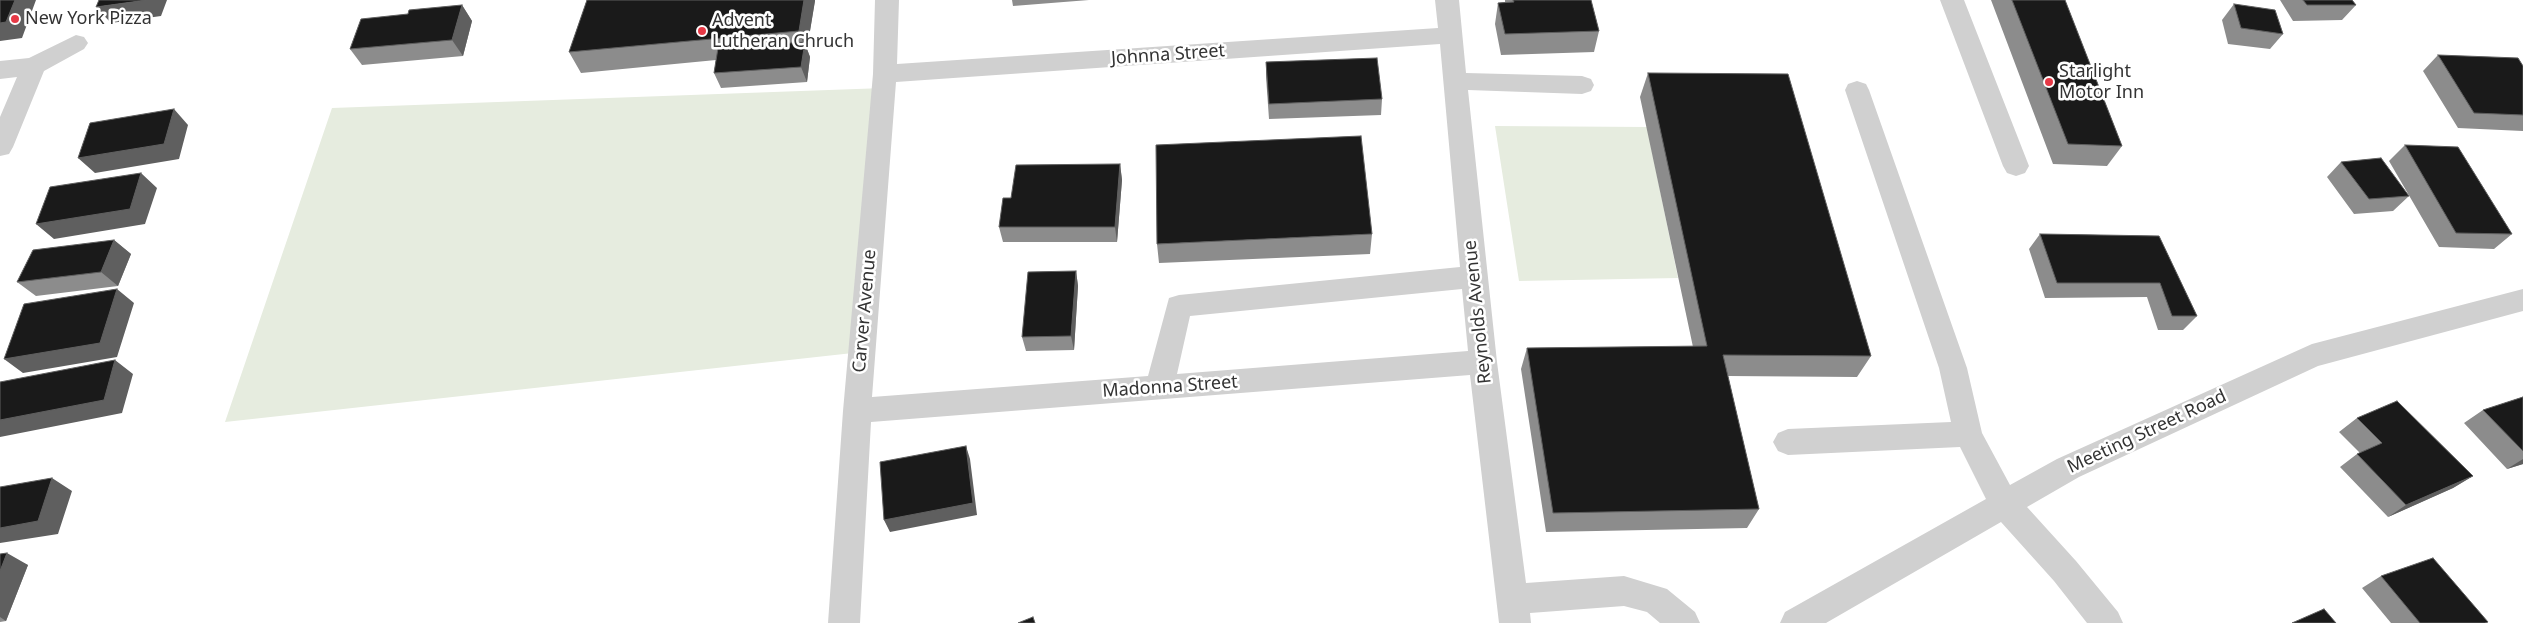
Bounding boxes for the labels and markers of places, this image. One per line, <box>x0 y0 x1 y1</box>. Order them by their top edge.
place label: New York Pizza <box>25 8 152 30</box>
place label: Advent Lutheran Chruch <box>712 10 854 52</box>
marker: New York Pizza <box>9 13 21 25</box>
marker: Advent Lutheran Chruch <box>696 25 708 37</box>
place label: Starlight Motor Inn <box>2059 61 2144 104</box>
marker: Starlight Motor Inn <box>2043 76 2055 88</box>

